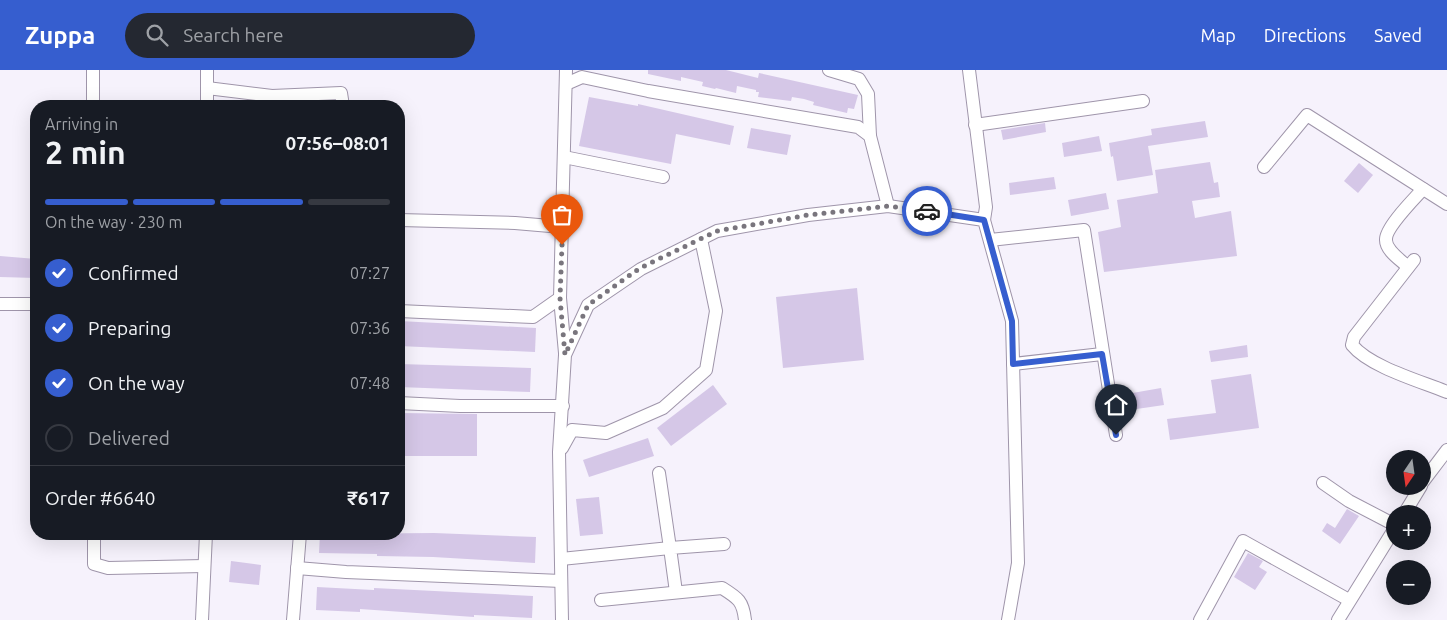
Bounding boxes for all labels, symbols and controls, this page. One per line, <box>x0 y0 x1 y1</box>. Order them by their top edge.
search box <box>125 13 475 58</box>
icon: search <box>143 21 171 49</box>
text: Zuppa <box>25 22 95 49</box>
text: Search here <box>183 24 284 46</box>
text: Map <box>1200 25 1236 45</box>
text: Directions <box>1264 25 1346 45</box>
text: Saved <box>1374 25 1422 45</box>
text: Arriving in <box>45 115 118 133</box>
text: 07:56–08:01 <box>285 132 390 154</box>
text: 2 min <box>45 134 126 170</box>
courier <box>902 186 952 236</box>
pin <box>541 194 583 245</box>
icon: car <box>913 197 941 225</box>
icon: bag <box>548 201 576 229</box>
text: On the way · 230 m <box>45 213 182 231</box>
icon: check <box>45 259 73 287</box>
text: Confirmed <box>88 262 179 284</box>
text: 07:27 <box>350 264 390 282</box>
icon: check <box>45 314 73 342</box>
text: Preparing <box>88 317 172 339</box>
text: 07:36 <box>350 319 390 337</box>
icon: check <box>45 369 73 397</box>
text: On the way <box>88 372 185 394</box>
text: 07:48 <box>350 374 390 392</box>
pin <box>1095 384 1137 435</box>
icon: home <box>1102 391 1130 419</box>
text: Delivered <box>88 427 170 449</box>
north arrow <box>1386 450 1431 495</box>
map controls <box>1386 450 1431 605</box>
text: Order #6640 <box>45 487 155 509</box>
text: ₹617 <box>347 487 390 509</box>
button: + <box>1386 505 1431 550</box>
button: − <box>1386 560 1431 605</box>

